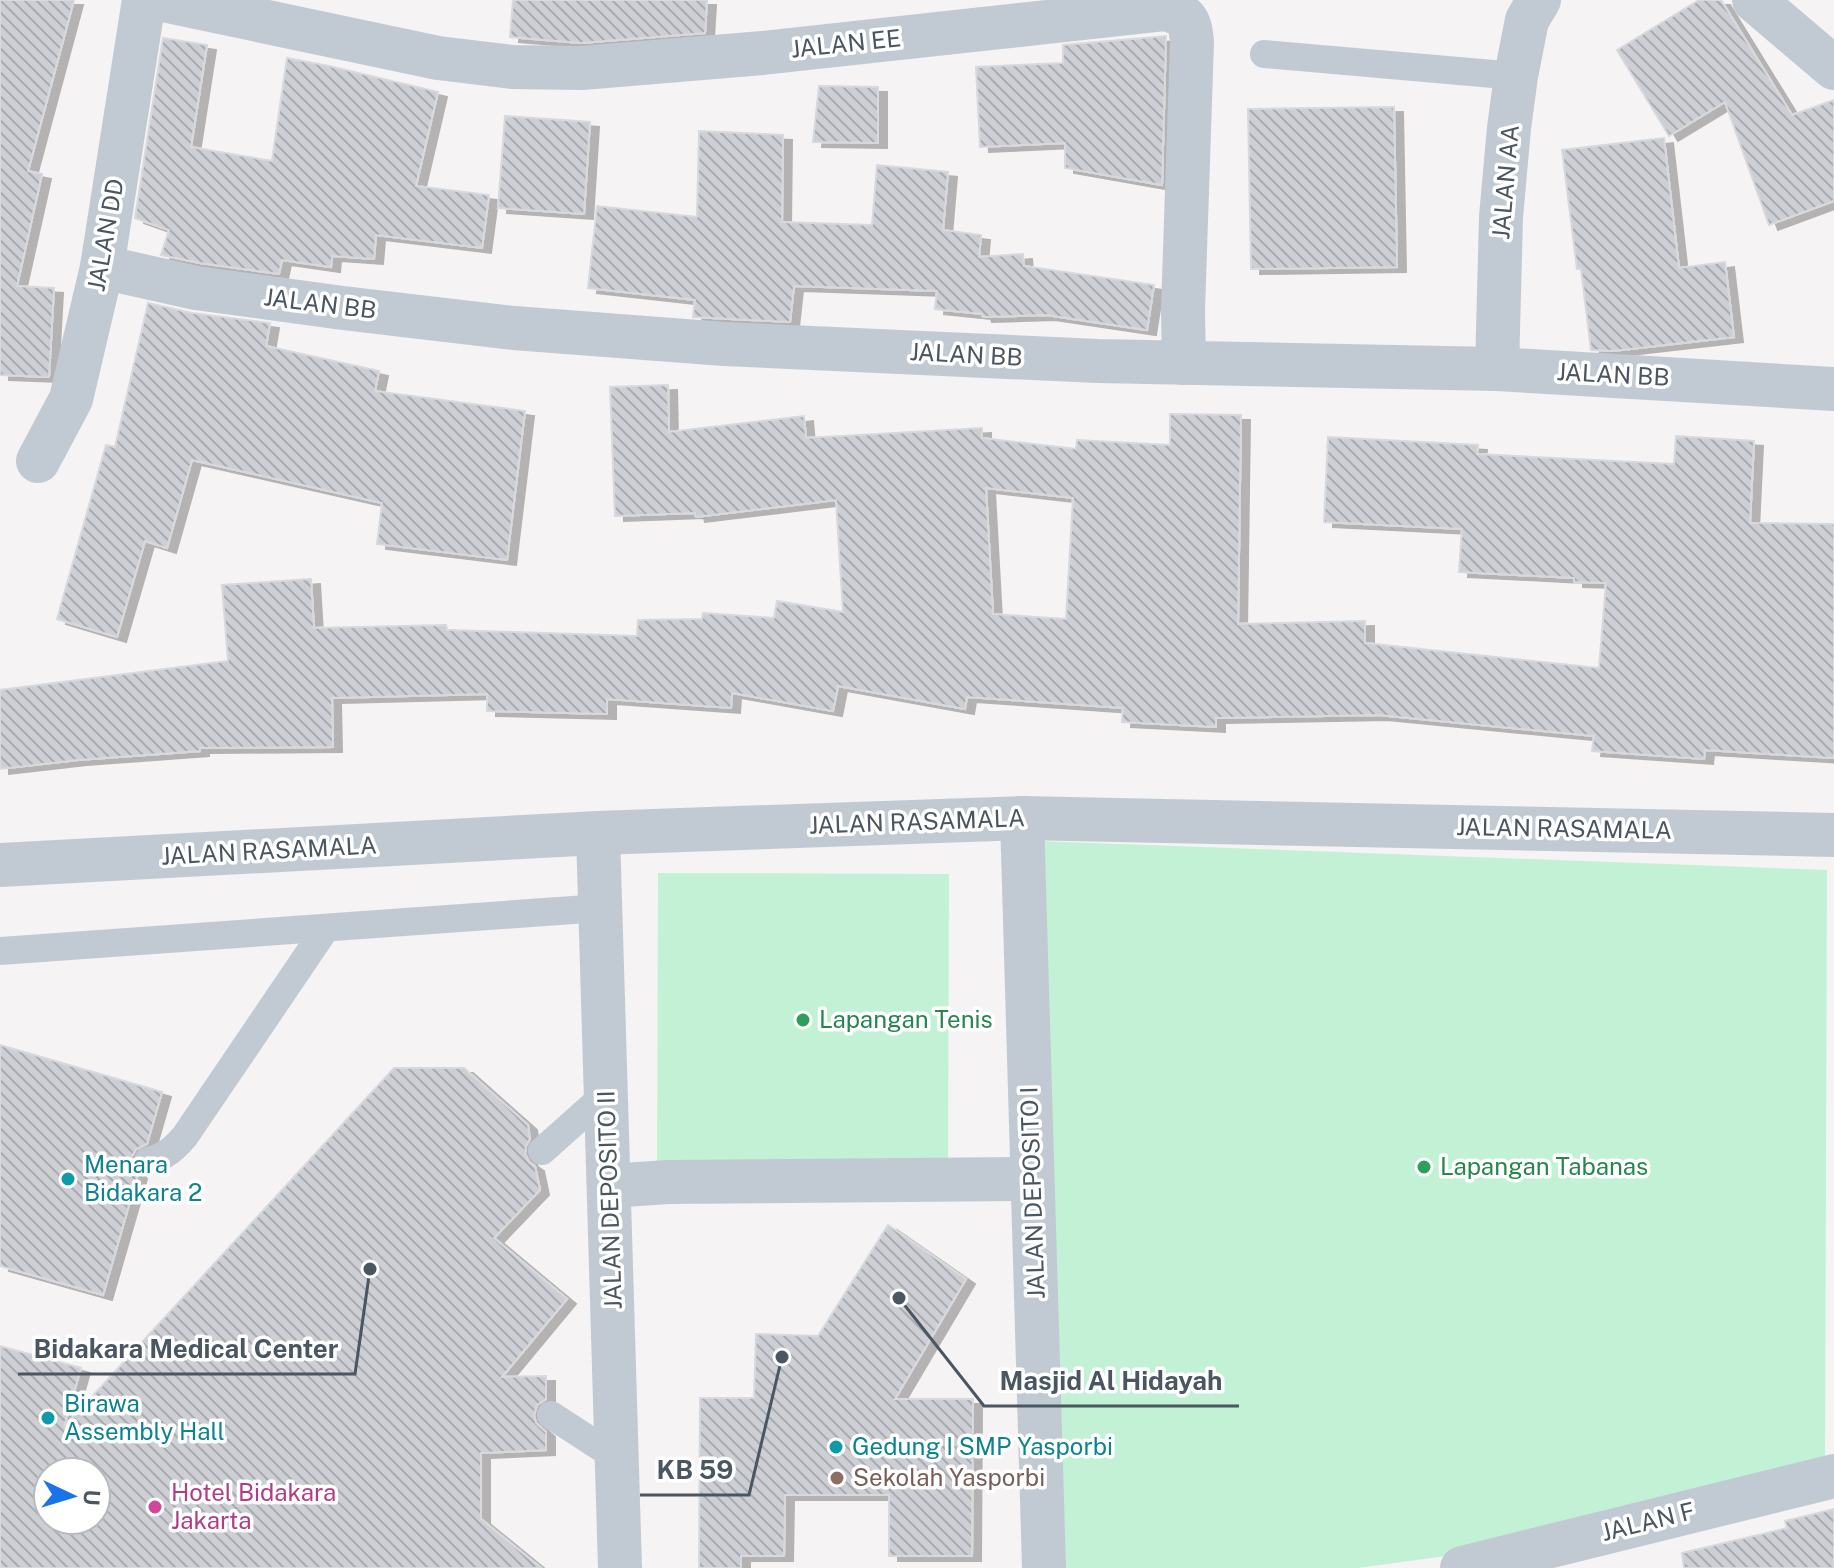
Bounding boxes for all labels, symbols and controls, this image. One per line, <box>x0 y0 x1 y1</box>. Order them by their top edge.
street label: JALAN EE <box>789 23 902 63</box>
street label: JALAN AA <box>1486 123 1524 240</box>
street label: JALAN DD <box>81 176 129 293</box>
street label: JALAN BB <box>262 282 378 324</box>
street label: JALAN BB <box>909 337 1023 371</box>
street label: JALAN BB <box>1556 357 1670 391</box>
street label: JALAN RASAMALA <box>809 803 1025 839</box>
street label: JALAN RASAMALA <box>1456 812 1672 844</box>
street label: JALAN RASAMALA <box>160 830 378 870</box>
place label: Lapangan Tenis <box>819 1005 993 1033</box>
marker: Lapangan Tenis <box>794 1011 812 1029</box>
street label: JALAN DEPOSITO I <box>1014 1086 1050 1300</box>
street label: JALAN DEPOSITO II <box>591 1090 627 1310</box>
place label: Menara Bidakara 2 <box>84 1150 202 1206</box>
place label: Lapangan Tabanas <box>1440 1152 1648 1180</box>
marker: Lapangan Tabanas <box>1415 1158 1433 1176</box>
marker: Menara Bidakara 2 <box>59 1170 77 1188</box>
callout: Bidakara Medical Center <box>18 1324 355 1374</box>
text: Bidakara Medical Center <box>33 1333 339 1364</box>
callout: Masjid Al Hidayah <box>984 1356 1239 1406</box>
text: Masjid Al Hidayah <box>1000 1365 1222 1396</box>
place label: Birawa Assembly Hall <box>64 1389 225 1445</box>
marker: Birawa Assembly Hall <box>39 1409 57 1427</box>
place label: Gedung I SMP Yasporbi <box>852 1432 1113 1460</box>
marker: Gedung I SMP Yasporbi <box>827 1438 845 1456</box>
callout: KB 59 <box>640 1445 749 1495</box>
text: KB 59 <box>657 1454 734 1485</box>
north arrow <box>32 1456 112 1536</box>
place label: Sekolah Yasporbi <box>853 1463 1045 1491</box>
marker: Sekolah Yasporbi <box>828 1469 846 1487</box>
place label: Hotel Bidakara Jakarta <box>171 1478 336 1534</box>
text: U <box>78 1489 105 1506</box>
street label: JALAN F <box>1598 1496 1697 1546</box>
marker: Hotel Bidakara Jakarta <box>146 1498 164 1516</box>

